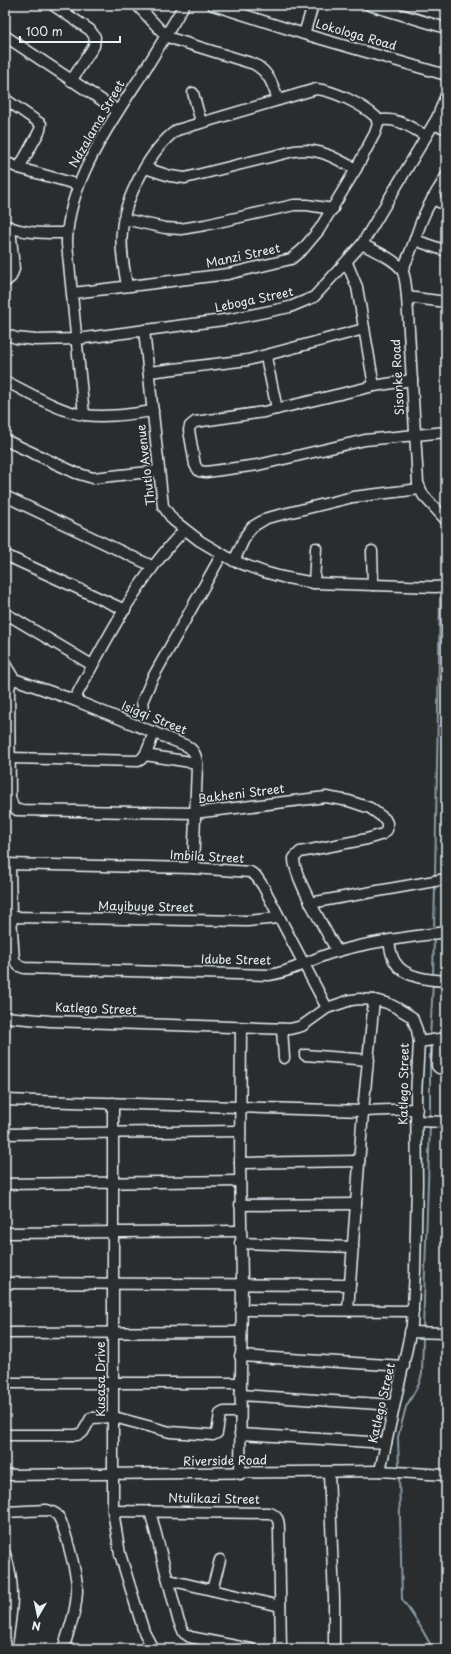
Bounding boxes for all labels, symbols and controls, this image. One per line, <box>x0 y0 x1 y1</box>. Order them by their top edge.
street label: Lokologa Road <box>314 14 399 54</box>
scale bar <box>20 18 120 44</box>
text: 100 m <box>26 22 63 40</box>
street label: Ndzalama Street <box>64 76 128 170</box>
street label: Manzi Street <box>204 238 282 272</box>
street label: Leboga Street <box>213 282 295 316</box>
street label: Sisonke Road <box>386 338 408 416</box>
street label: Thutlo Avenue <box>131 423 159 507</box>
street label: Isigqi Street <box>119 696 190 738</box>
street label: Bakheni Street <box>196 779 286 807</box>
street label: Imbila Street <box>169 845 245 867</box>
street label: Mayibuye Street <box>98 896 194 916</box>
street label: Idube Street <box>201 949 271 969</box>
street label: Katlego Street <box>55 998 137 1018</box>
street label: Katlego Street <box>393 1043 413 1125</box>
street label: Kusasa Drive <box>91 1341 109 1417</box>
street label: Katlego Street <box>363 1361 399 1445</box>
street label: Riverside Road <box>183 1450 267 1470</box>
street label: Ntulikazi Street <box>168 1488 260 1508</box>
north arrow <box>18 1596 58 1636</box>
text: N <box>30 1617 42 1635</box>

